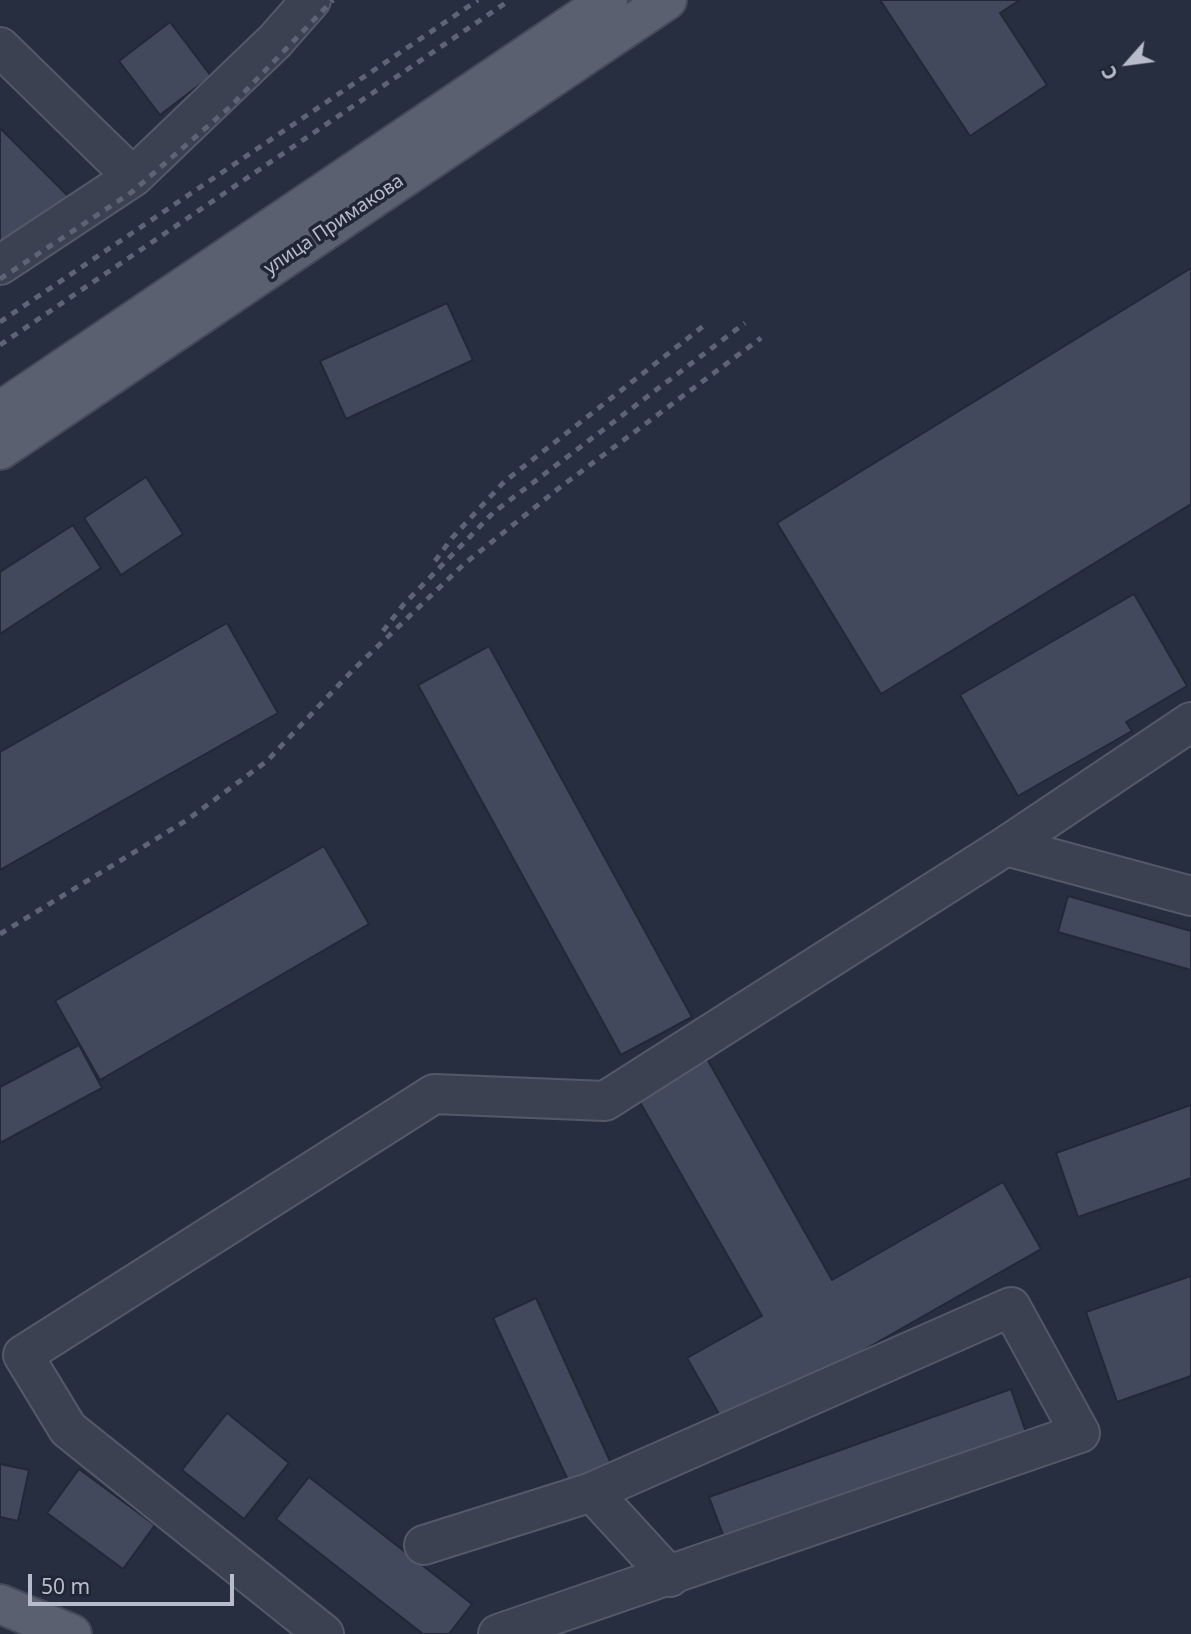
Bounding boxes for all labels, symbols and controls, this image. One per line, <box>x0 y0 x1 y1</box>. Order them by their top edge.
north arrow <box>1093 28 1163 98</box>
text: С <box>1095 61 1124 84</box>
street label: улица Примакова <box>260 170 408 280</box>
scale bar <box>32 1560 238 1604</box>
text: 50 m <box>41 1572 90 1600</box>

